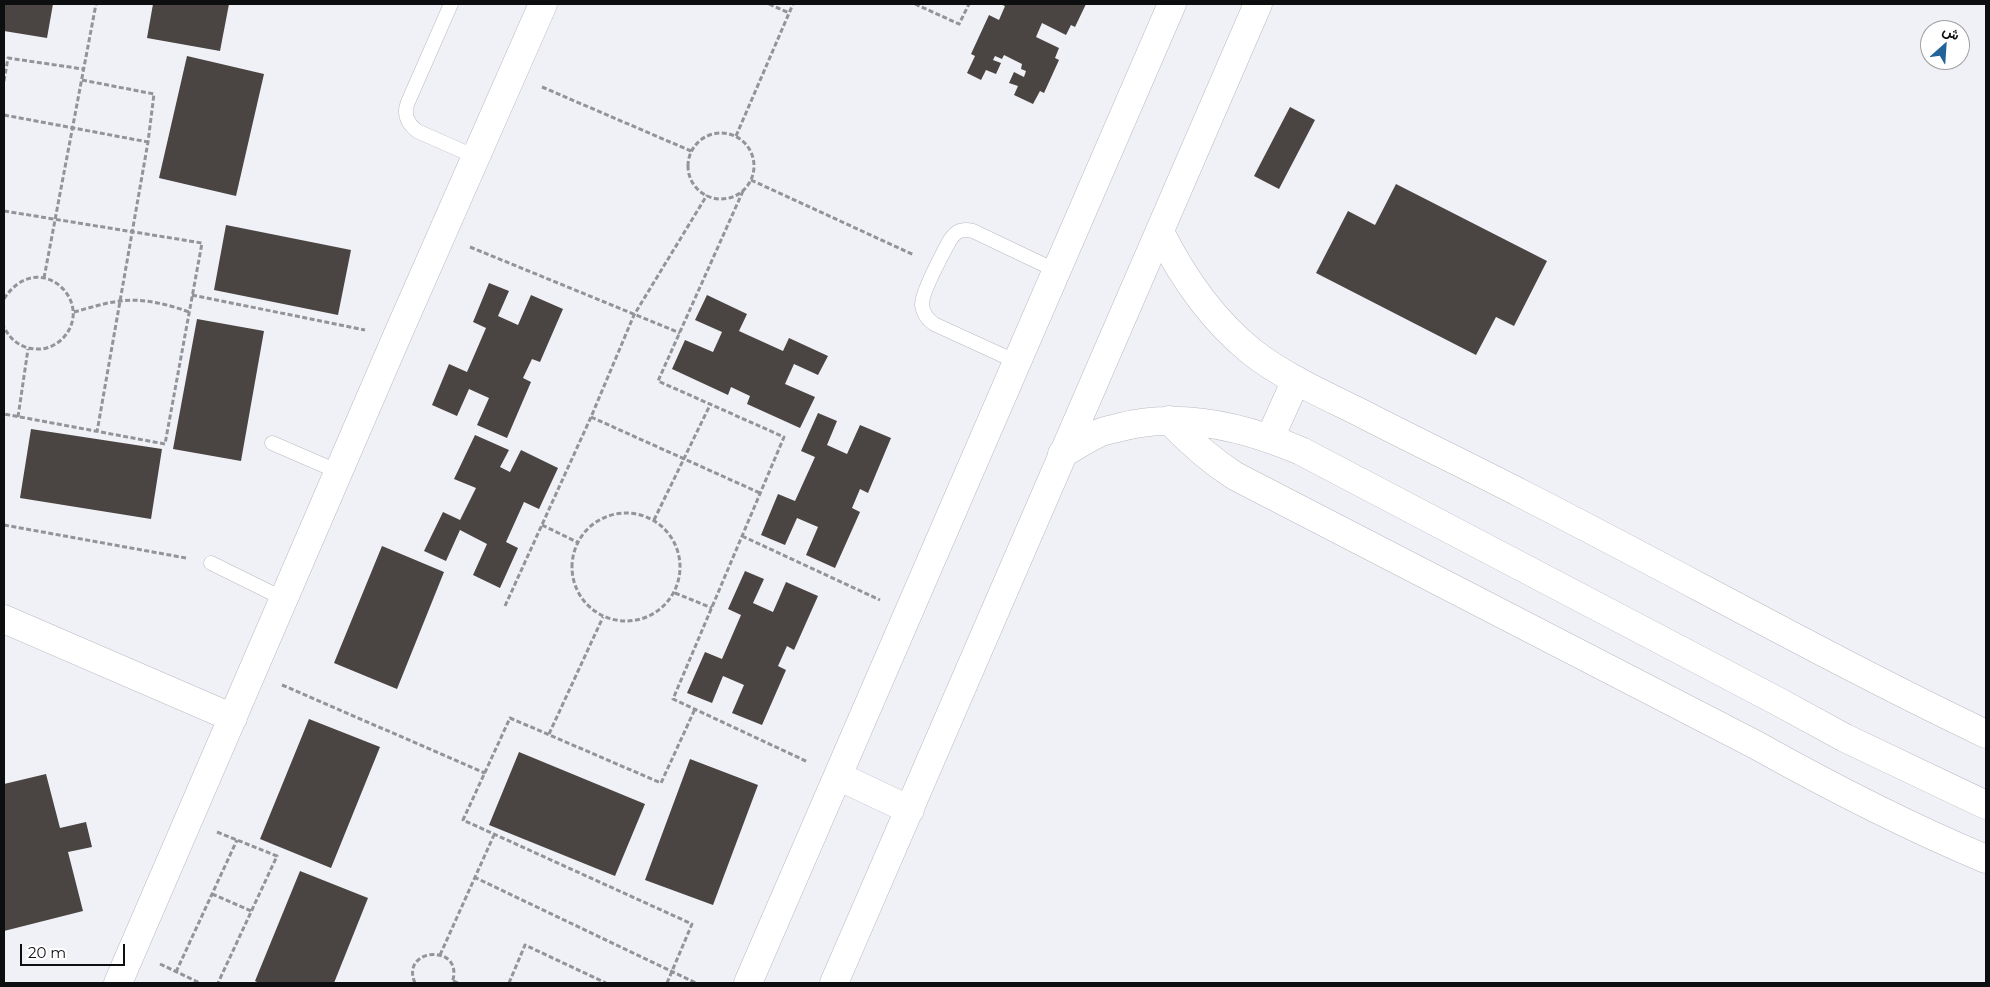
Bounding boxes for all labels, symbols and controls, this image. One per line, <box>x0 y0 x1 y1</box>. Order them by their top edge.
north arrow <box>1920 20 1970 70</box>
text: ش <box>1940 21 1963 44</box>
scale bar <box>22 934 128 966</box>
text: 20 m <box>28 943 66 962</box>

